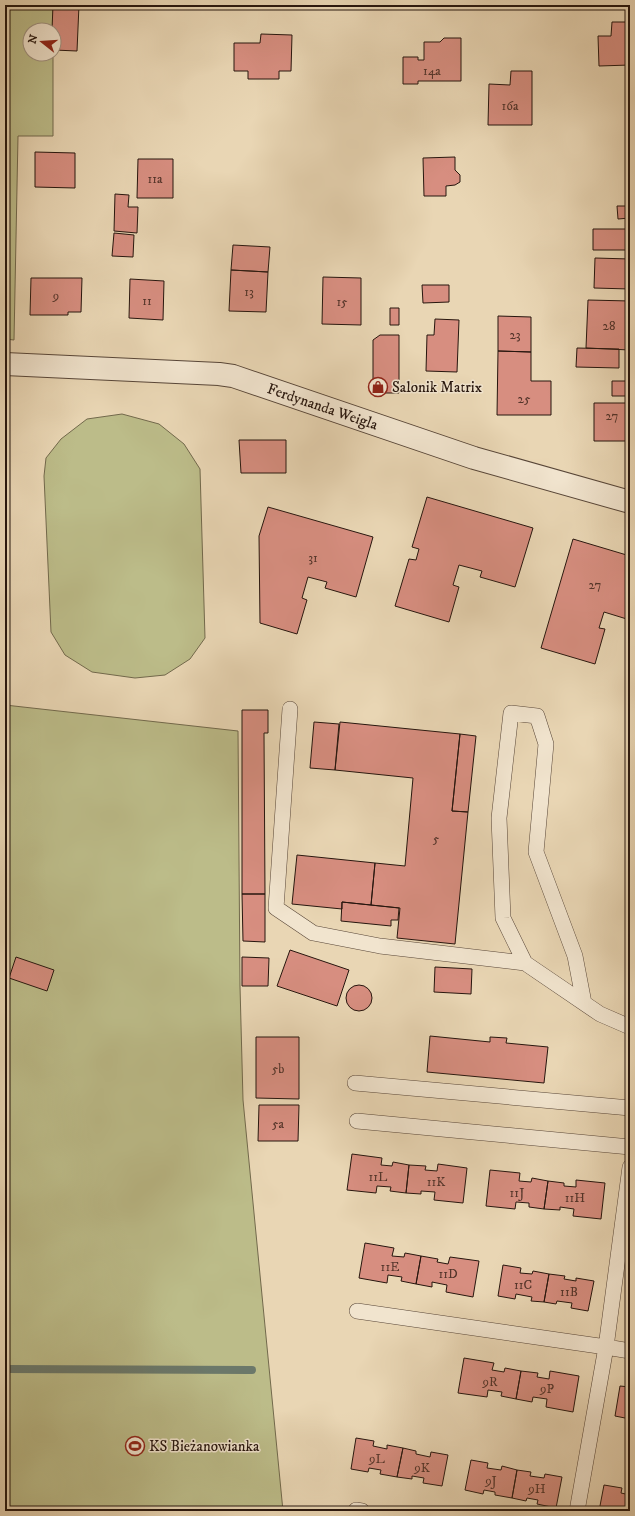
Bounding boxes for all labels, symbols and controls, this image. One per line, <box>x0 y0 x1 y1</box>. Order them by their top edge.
north arrow <box>22 22 62 62</box>
text: N <box>25 33 41 46</box>
house number: 14a <box>423 63 441 79</box>
house number: 16a <box>501 98 519 114</box>
house number: 11a <box>147 171 163 187</box>
house number: 13 <box>244 284 254 300</box>
house number: 9 <box>52 288 59 304</box>
house number: 11 <box>142 293 152 309</box>
house number: 15 <box>336 294 348 310</box>
house number: 28 <box>603 318 615 334</box>
house number: 23 <box>509 327 521 343</box>
shop icon: Salonik Matrix <box>367 376 389 398</box>
place label: Salonik Matrix <box>392 378 483 397</box>
street label: Ferdynanda Weigla <box>265 379 381 435</box>
house number: 25 <box>518 391 531 407</box>
house number: 27 <box>606 408 619 424</box>
house number: 31 <box>308 550 318 566</box>
house number: 27 <box>589 577 602 593</box>
house number: 5 <box>433 831 440 847</box>
house number: 5b <box>272 1061 284 1077</box>
house number: 5a <box>272 1116 284 1132</box>
house number: 11L <box>369 1169 388 1185</box>
house number: 11K <box>427 1174 446 1190</box>
house number: 11J <box>510 1185 524 1201</box>
house number: 11H <box>565 1190 585 1206</box>
house number: 11E <box>381 1259 399 1275</box>
house number: 11D <box>438 1266 458 1282</box>
house number: 11C <box>514 1277 532 1293</box>
house number: 11B <box>560 1284 578 1300</box>
house number: 9R <box>481 1374 498 1390</box>
house number: 9P <box>539 1381 554 1397</box>
sports icon: KS Bieżanowianka <box>124 1435 146 1457</box>
place label: KS Bieżanowianka <box>149 1437 260 1456</box>
house number: 9L <box>368 1451 386 1467</box>
house number: 9K <box>413 1460 431 1476</box>
house number: 9J <box>484 1473 497 1489</box>
house number: 9H <box>527 1481 546 1497</box>

